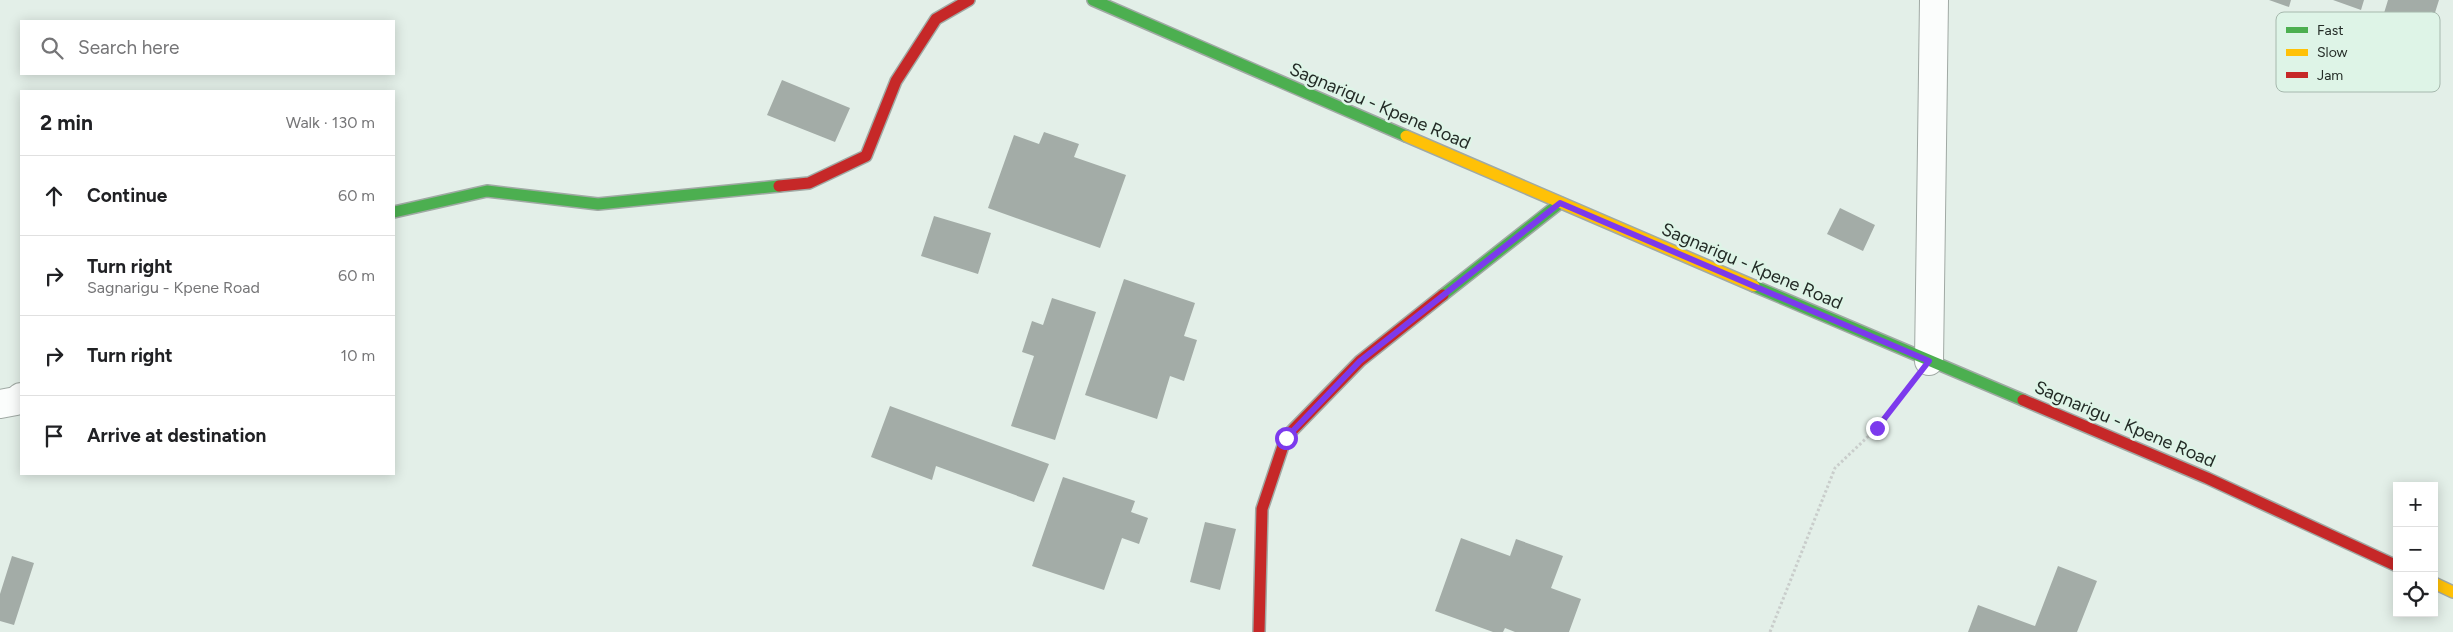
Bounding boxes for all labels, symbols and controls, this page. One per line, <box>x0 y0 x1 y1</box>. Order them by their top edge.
legend <box>2276 12 2440 92</box>
search box <box>20 20 395 75</box>
text: Fast <box>2317 22 2343 39</box>
icon: search <box>38 34 66 62</box>
text: Search here <box>78 36 180 59</box>
text: Slow <box>2317 44 2348 61</box>
street label: Sagnarigu - Kpene Road <box>1286 58 1474 154</box>
text: Jam <box>2317 67 2343 84</box>
text: 2 min <box>40 110 93 135</box>
text: Walk · 130 m <box>286 113 375 132</box>
icon: ahead <box>40 182 68 210</box>
text: Continue <box>87 184 167 207</box>
text: 60 m <box>338 186 375 205</box>
street label: Sagnarigu - Kpene Road <box>1658 218 1846 314</box>
text: Turn right <box>87 255 173 278</box>
icon: right <box>40 262 68 290</box>
text: 60 m <box>338 266 375 285</box>
text: Sagnarigu - Kpene Road <box>87 278 260 297</box>
icon: right <box>40 342 68 370</box>
text: Turn right <box>87 344 173 367</box>
text: 10 m <box>341 346 375 365</box>
street label: Sagnarigu - Kpene Road <box>2031 376 2219 472</box>
route end <box>1866 417 1889 440</box>
icon: arrive <box>40 422 68 450</box>
text: Arrive at destination <box>87 424 266 447</box>
route start <box>1275 427 1298 450</box>
map controls <box>2393 482 2438 617</box>
button: + <box>2393 482 2438 527</box>
button: − <box>2393 527 2438 572</box>
button: locate <box>2393 572 2438 617</box>

